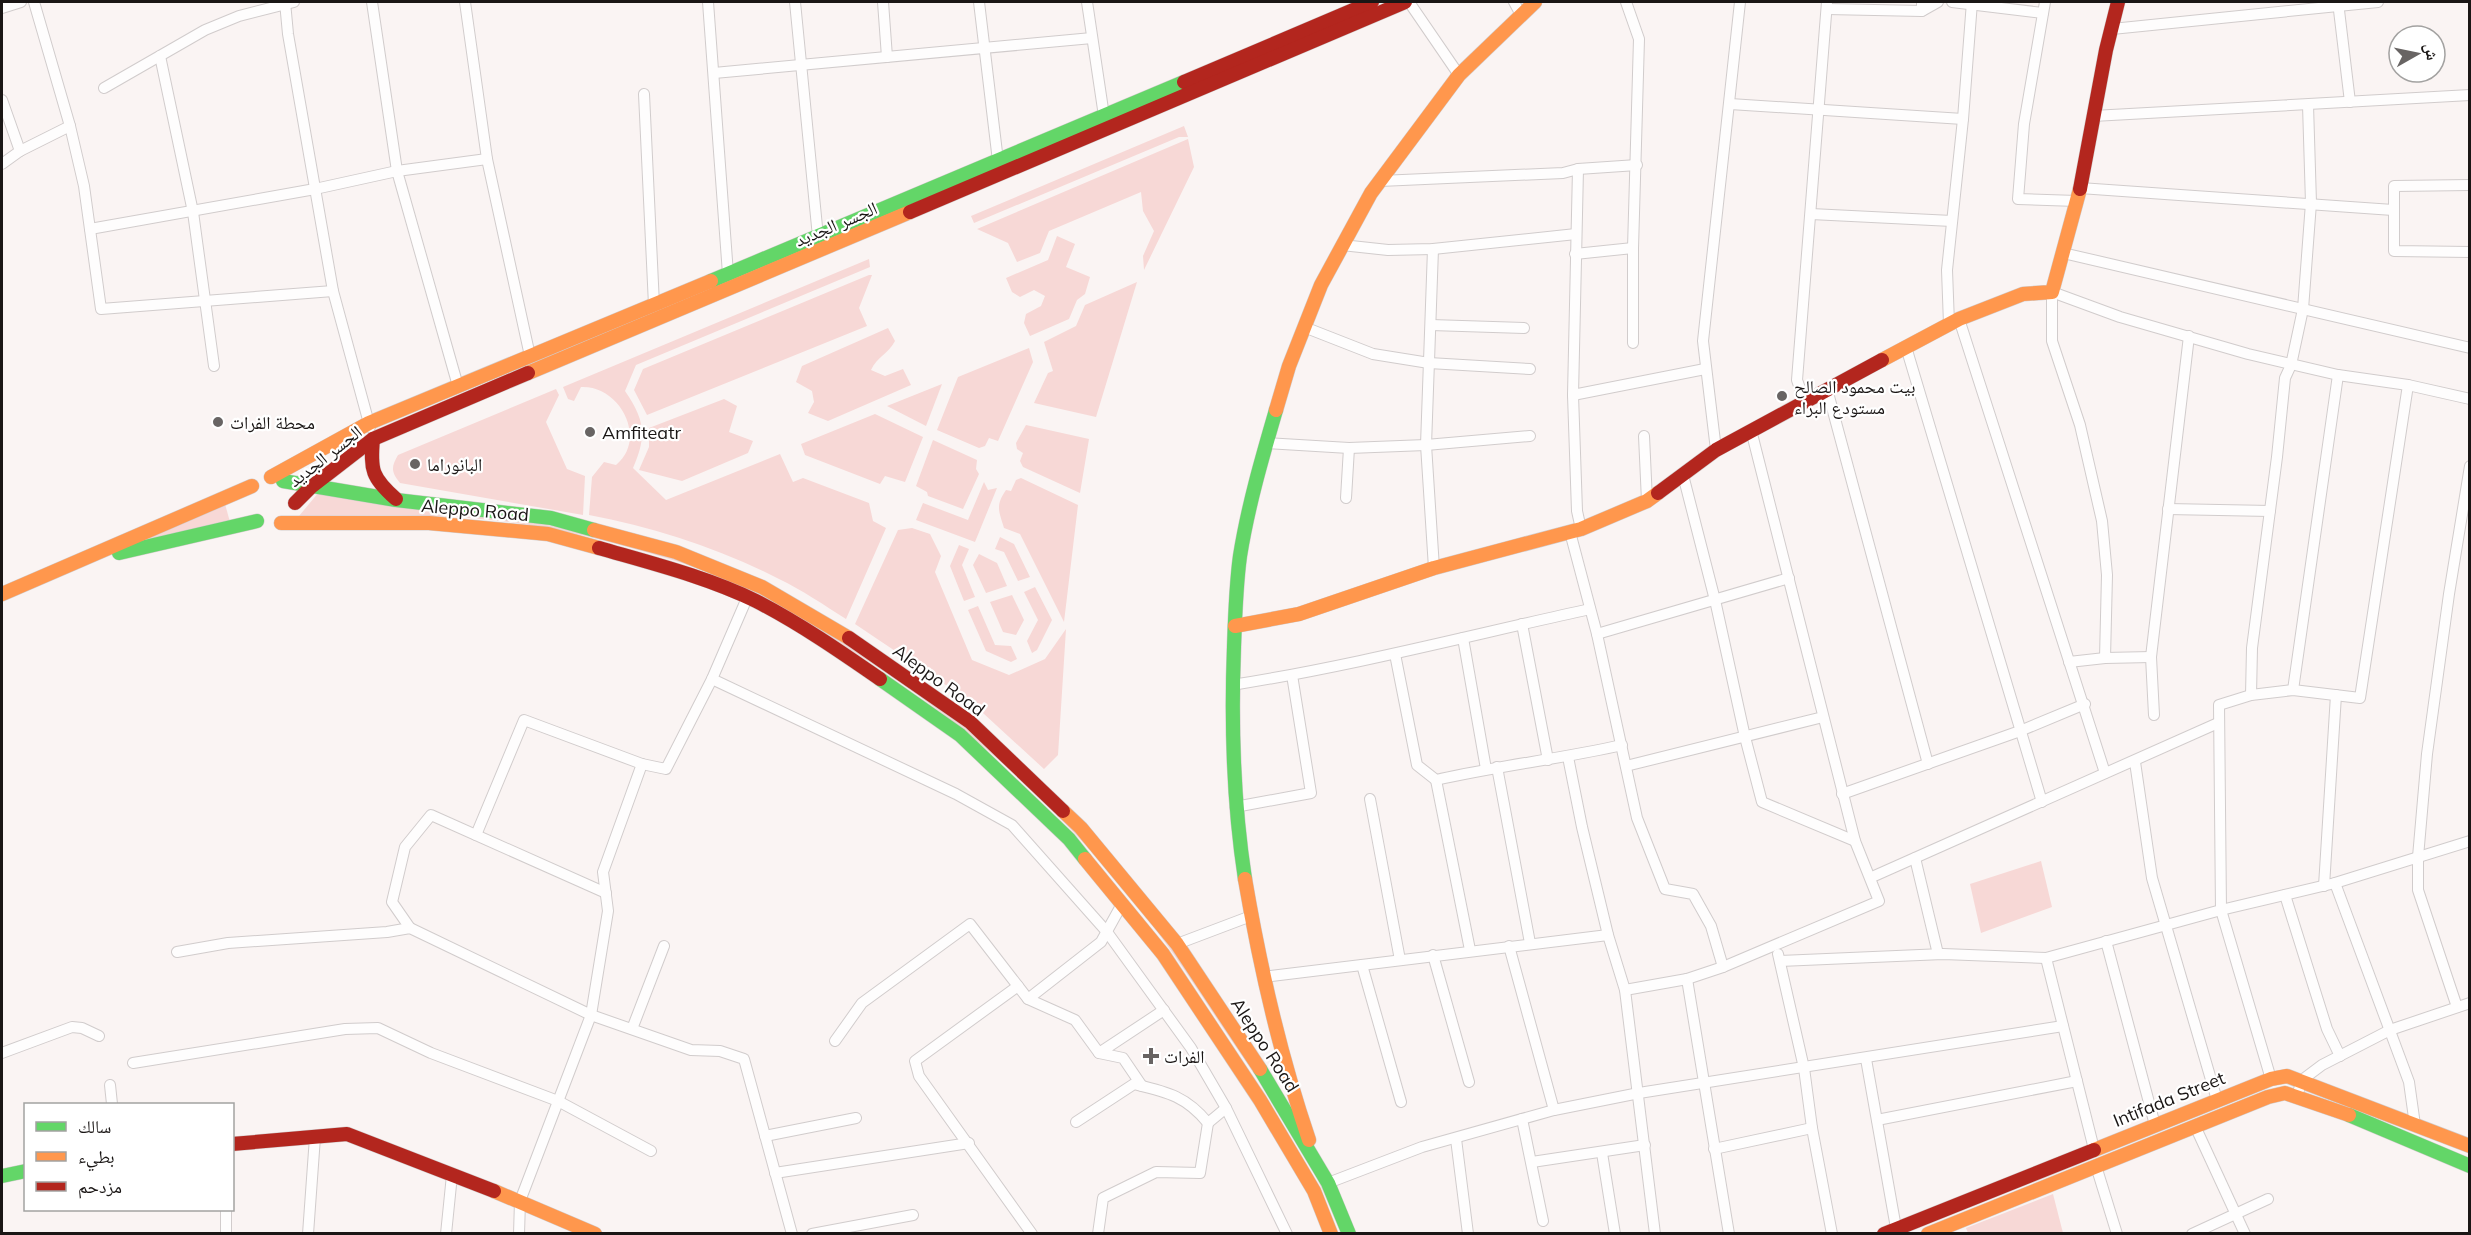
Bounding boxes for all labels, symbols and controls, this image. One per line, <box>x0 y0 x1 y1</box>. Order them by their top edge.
north arrow <box>2387 24 2447 84</box>
text: ش <box>2421 42 2443 62</box>
street label: الجسر الجديد <box>791 196 881 252</box>
place label: بيت محمود الصالح مستودع البراء <box>1794 375 1916 419</box>
marker: بيت محمود الصالح مستودع البراء <box>1775 389 1789 403</box>
place label: محطة الفرات <box>230 411 315 434</box>
marker: محطة الفرات <box>211 415 225 429</box>
street label: الجسر الجديد <box>284 420 366 492</box>
place label: Amfiteatr <box>602 421 681 444</box>
marker: Amfiteatr <box>583 425 597 439</box>
place label: البانوراما <box>427 453 482 476</box>
marker: البانوراما <box>408 457 422 471</box>
street label: Aleppo Road <box>420 494 530 526</box>
street label: Aleppo Road <box>889 639 989 721</box>
street label: Aleppo Road <box>1226 993 1304 1097</box>
place label: الفرات <box>1164 1045 1205 1068</box>
marker: الفرات <box>1142 1047 1160 1065</box>
street label: Intifada Street <box>2110 1066 2228 1132</box>
legend <box>24 1103 234 1211</box>
text: سالك <box>78 1115 111 1138</box>
text: بطيء <box>78 1145 115 1172</box>
text: مزدحم <box>78 1175 122 1199</box>

